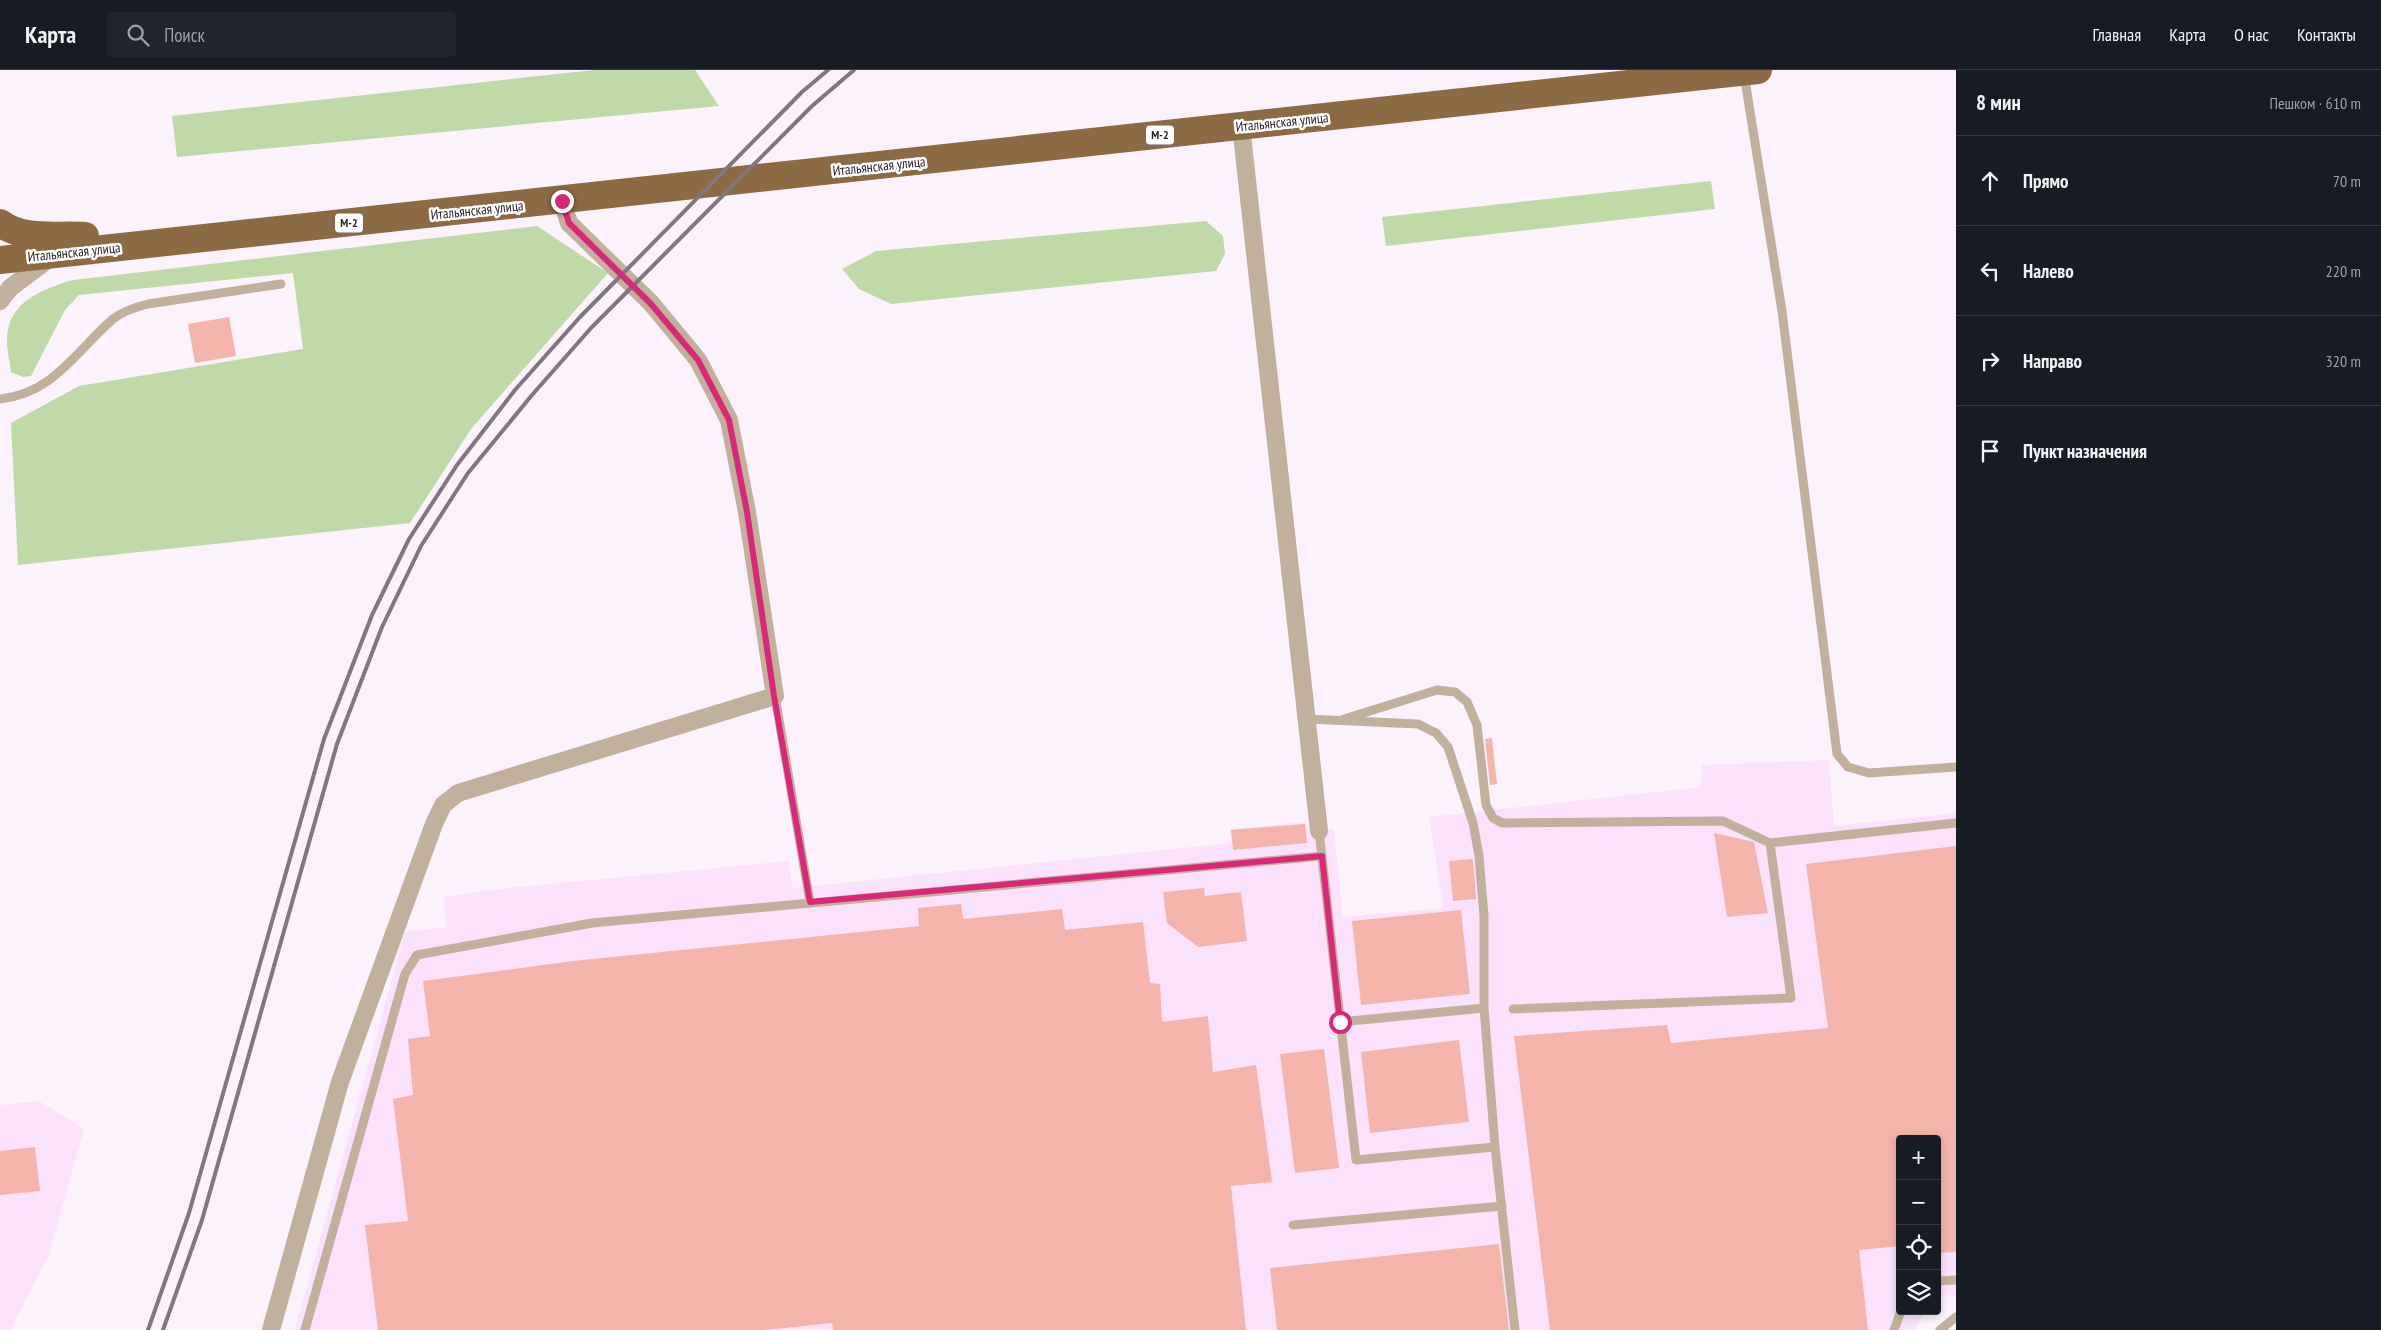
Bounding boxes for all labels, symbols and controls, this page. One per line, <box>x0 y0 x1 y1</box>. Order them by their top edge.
search box <box>106 12 456 57</box>
text: Карта <box>25 19 76 50</box>
icon: search <box>124 21 152 49</box>
text: Поиск <box>164 23 205 47</box>
text: Главная <box>2093 23 2141 46</box>
text: Карта <box>2169 23 2206 46</box>
text: О нас <box>2234 23 2269 46</box>
text: Контакты <box>2297 23 2356 46</box>
text: 8 мин <box>1976 89 2021 116</box>
text: Пешком · 610 m <box>2270 93 2361 113</box>
street label: Итальянская улица <box>1235 108 1329 136</box>
road number: М-2 <box>1146 126 1174 144</box>
street label: Итальянская улица <box>832 152 926 180</box>
icon: ahead <box>1976 167 2004 195</box>
text: Прямо <box>2023 169 2068 193</box>
text: 70 m <box>2333 171 2361 191</box>
route end <box>551 190 574 213</box>
street label: Итальянская улица <box>430 196 524 224</box>
road number: М-2 <box>335 214 363 232</box>
street label: Итальянская улица <box>27 238 121 266</box>
icon: left <box>1976 257 2004 285</box>
text: Налево <box>2023 259 2074 283</box>
text: 220 m <box>2326 261 2361 281</box>
icon: right <box>1976 347 2004 375</box>
text: Направо <box>2023 349 2082 373</box>
text: 320 m <box>2326 351 2361 371</box>
icon: arrive <box>1976 437 2004 465</box>
text: Пункт назначения <box>2023 439 2147 463</box>
route start <box>1329 1011 1352 1034</box>
map controls <box>1896 1135 1941 1315</box>
button: + <box>1896 1135 1941 1180</box>
button: − <box>1896 1180 1941 1225</box>
button: locate <box>1896 1225 1941 1270</box>
button: layers <box>1896 1270 1941 1315</box>

